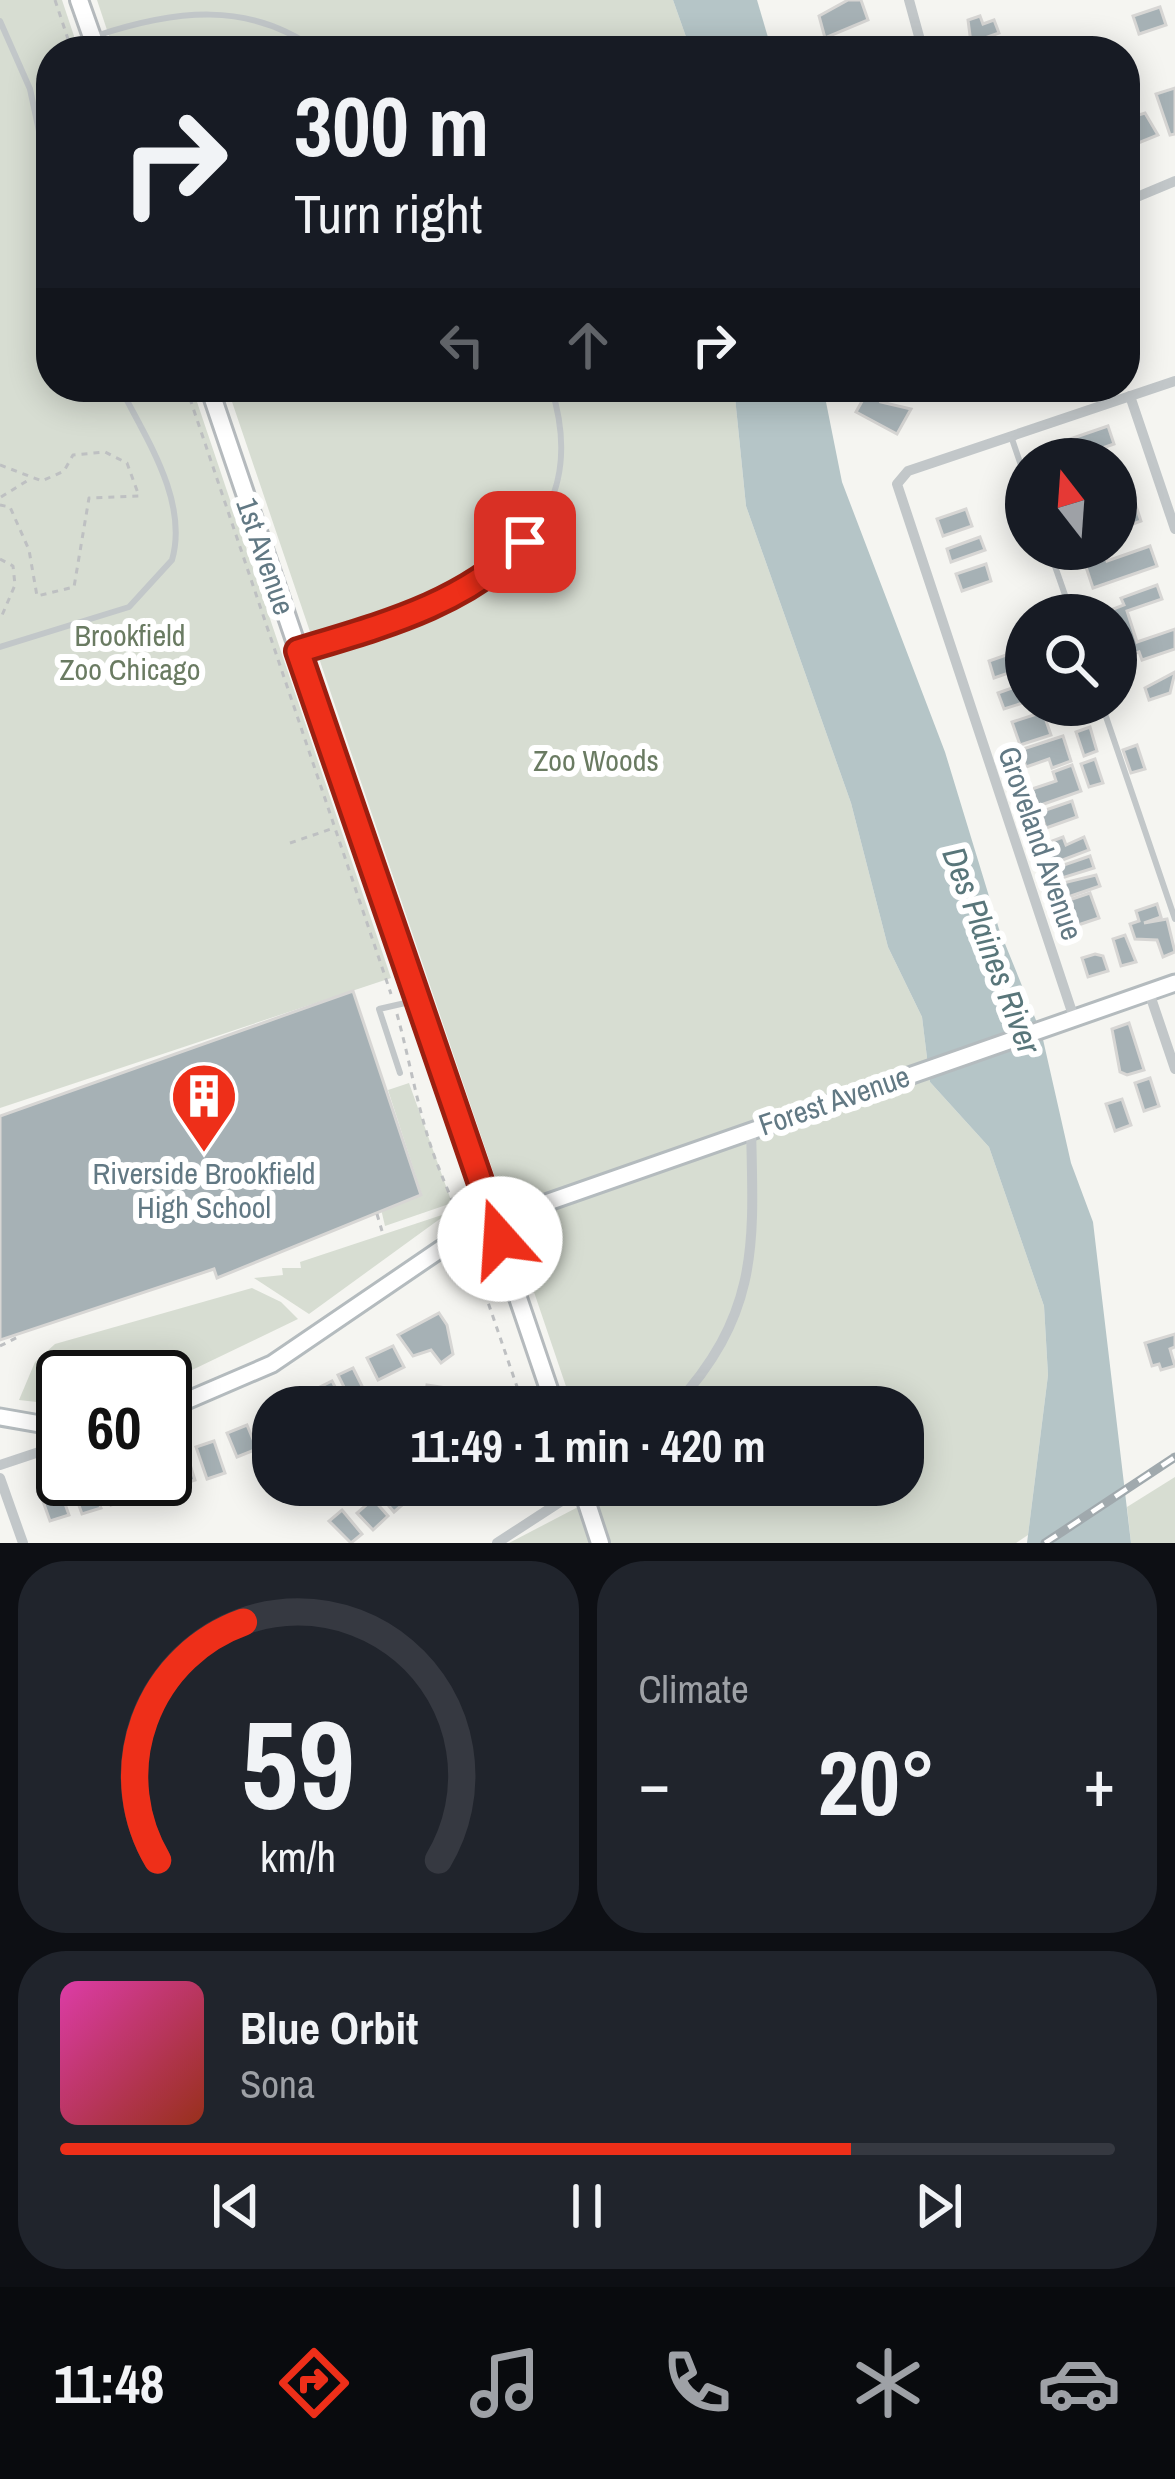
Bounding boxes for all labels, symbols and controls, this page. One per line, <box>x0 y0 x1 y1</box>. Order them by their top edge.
text: 300 m <box>294 69 489 182</box>
icon: right <box>96 84 252 240</box>
text: Turn right <box>294 177 482 250</box>
icon: left <box>429 312 495 378</box>
icon: ahead <box>555 312 621 378</box>
icon: right <box>681 312 747 378</box>
north arrow <box>1005 438 1137 570</box>
map controls <box>1005 438 1137 726</box>
pin <box>474 491 576 593</box>
street label: 1st Avenue <box>227 492 305 620</box>
icon: arrive <box>492 509 558 575</box>
button: search <box>1005 594 1137 726</box>
park label: Brookfield Zoo Chicago <box>60 615 200 689</box>
park label: Zoo Woods <box>533 740 659 780</box>
street label: Groveland Avenue <box>989 741 1093 945</box>
water label: Des Plaines River <box>932 840 1052 1061</box>
street label: Forest Avenue <box>753 1056 915 1144</box>
building icon: Riverside Brookfield High School <box>169 1061 239 1155</box>
place label: Riverside Brookfield High School <box>93 1153 315 1227</box>
position arrow <box>437 1176 563 1302</box>
speed limit sign: 60 <box>36 1350 192 1506</box>
text: 11:49 · 1 min · 420 m <box>411 1415 765 1476</box>
text: Climate <box>639 1663 749 1715</box>
text: 59 <box>241 1680 355 1848</box>
text: 20° <box>818 1722 936 1843</box>
text: − <box>639 1738 670 1827</box>
text: + <box>1083 1738 1115 1827</box>
text: km/h <box>260 1828 336 1885</box>
text: Blue Orbit <box>240 1997 418 2058</box>
text: Sona <box>240 2058 315 2110</box>
icon: previous <box>203 2173 269 2239</box>
icon: pause <box>554 2173 620 2239</box>
icon: next <box>906 2173 972 2239</box>
icon: directions <box>272 2341 356 2425</box>
icon: music <box>463 2341 547 2425</box>
icon: phone <box>655 2341 739 2425</box>
icon: climate <box>846 2341 930 2425</box>
icon: car <box>1037 2341 1121 2425</box>
text: 11:48 <box>54 2347 164 2420</box>

